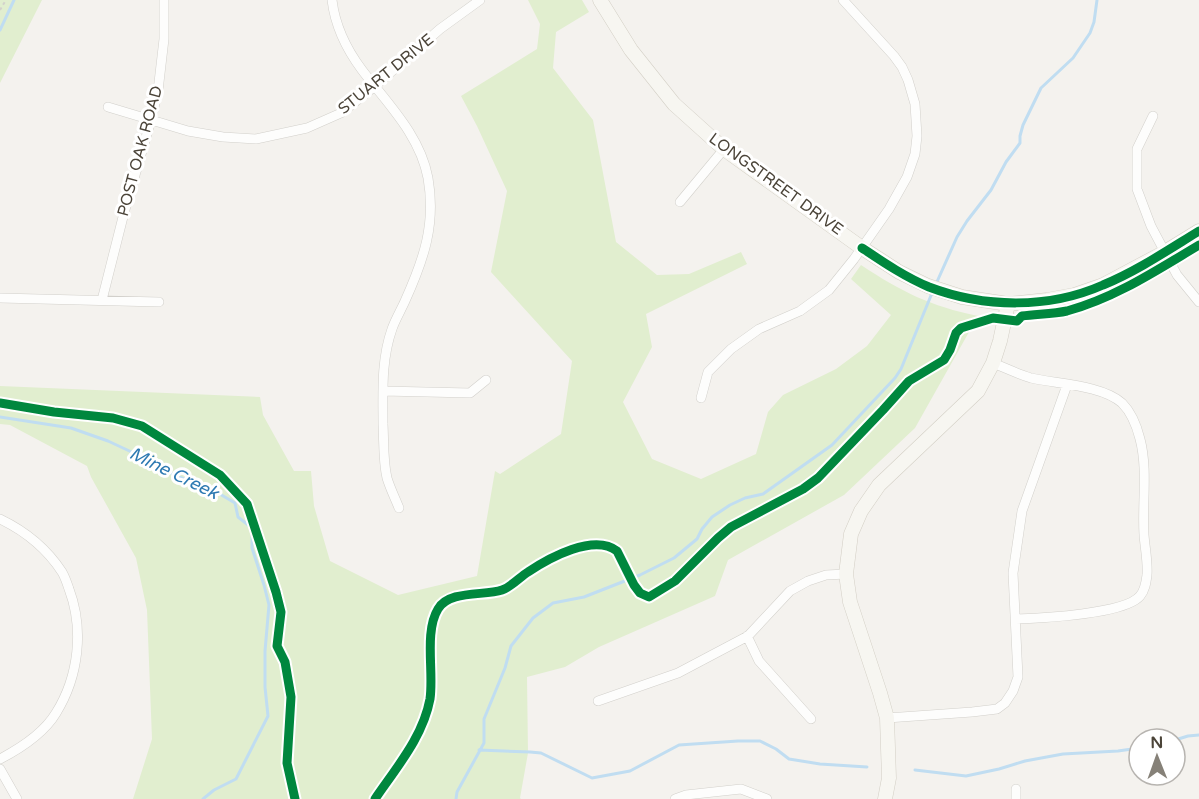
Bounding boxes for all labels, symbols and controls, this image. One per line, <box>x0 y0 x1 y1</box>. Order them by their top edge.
street label: STUART DRIVE <box>334 29 438 119</box>
street label: POST OAK ROAD <box>113 83 167 219</box>
street label: LONGSTREET DRIVE <box>705 129 847 239</box>
water label: Mine Creek <box>126 442 223 505</box>
north arrow <box>1127 727 1187 787</box>
text: N <box>1150 733 1163 753</box>

